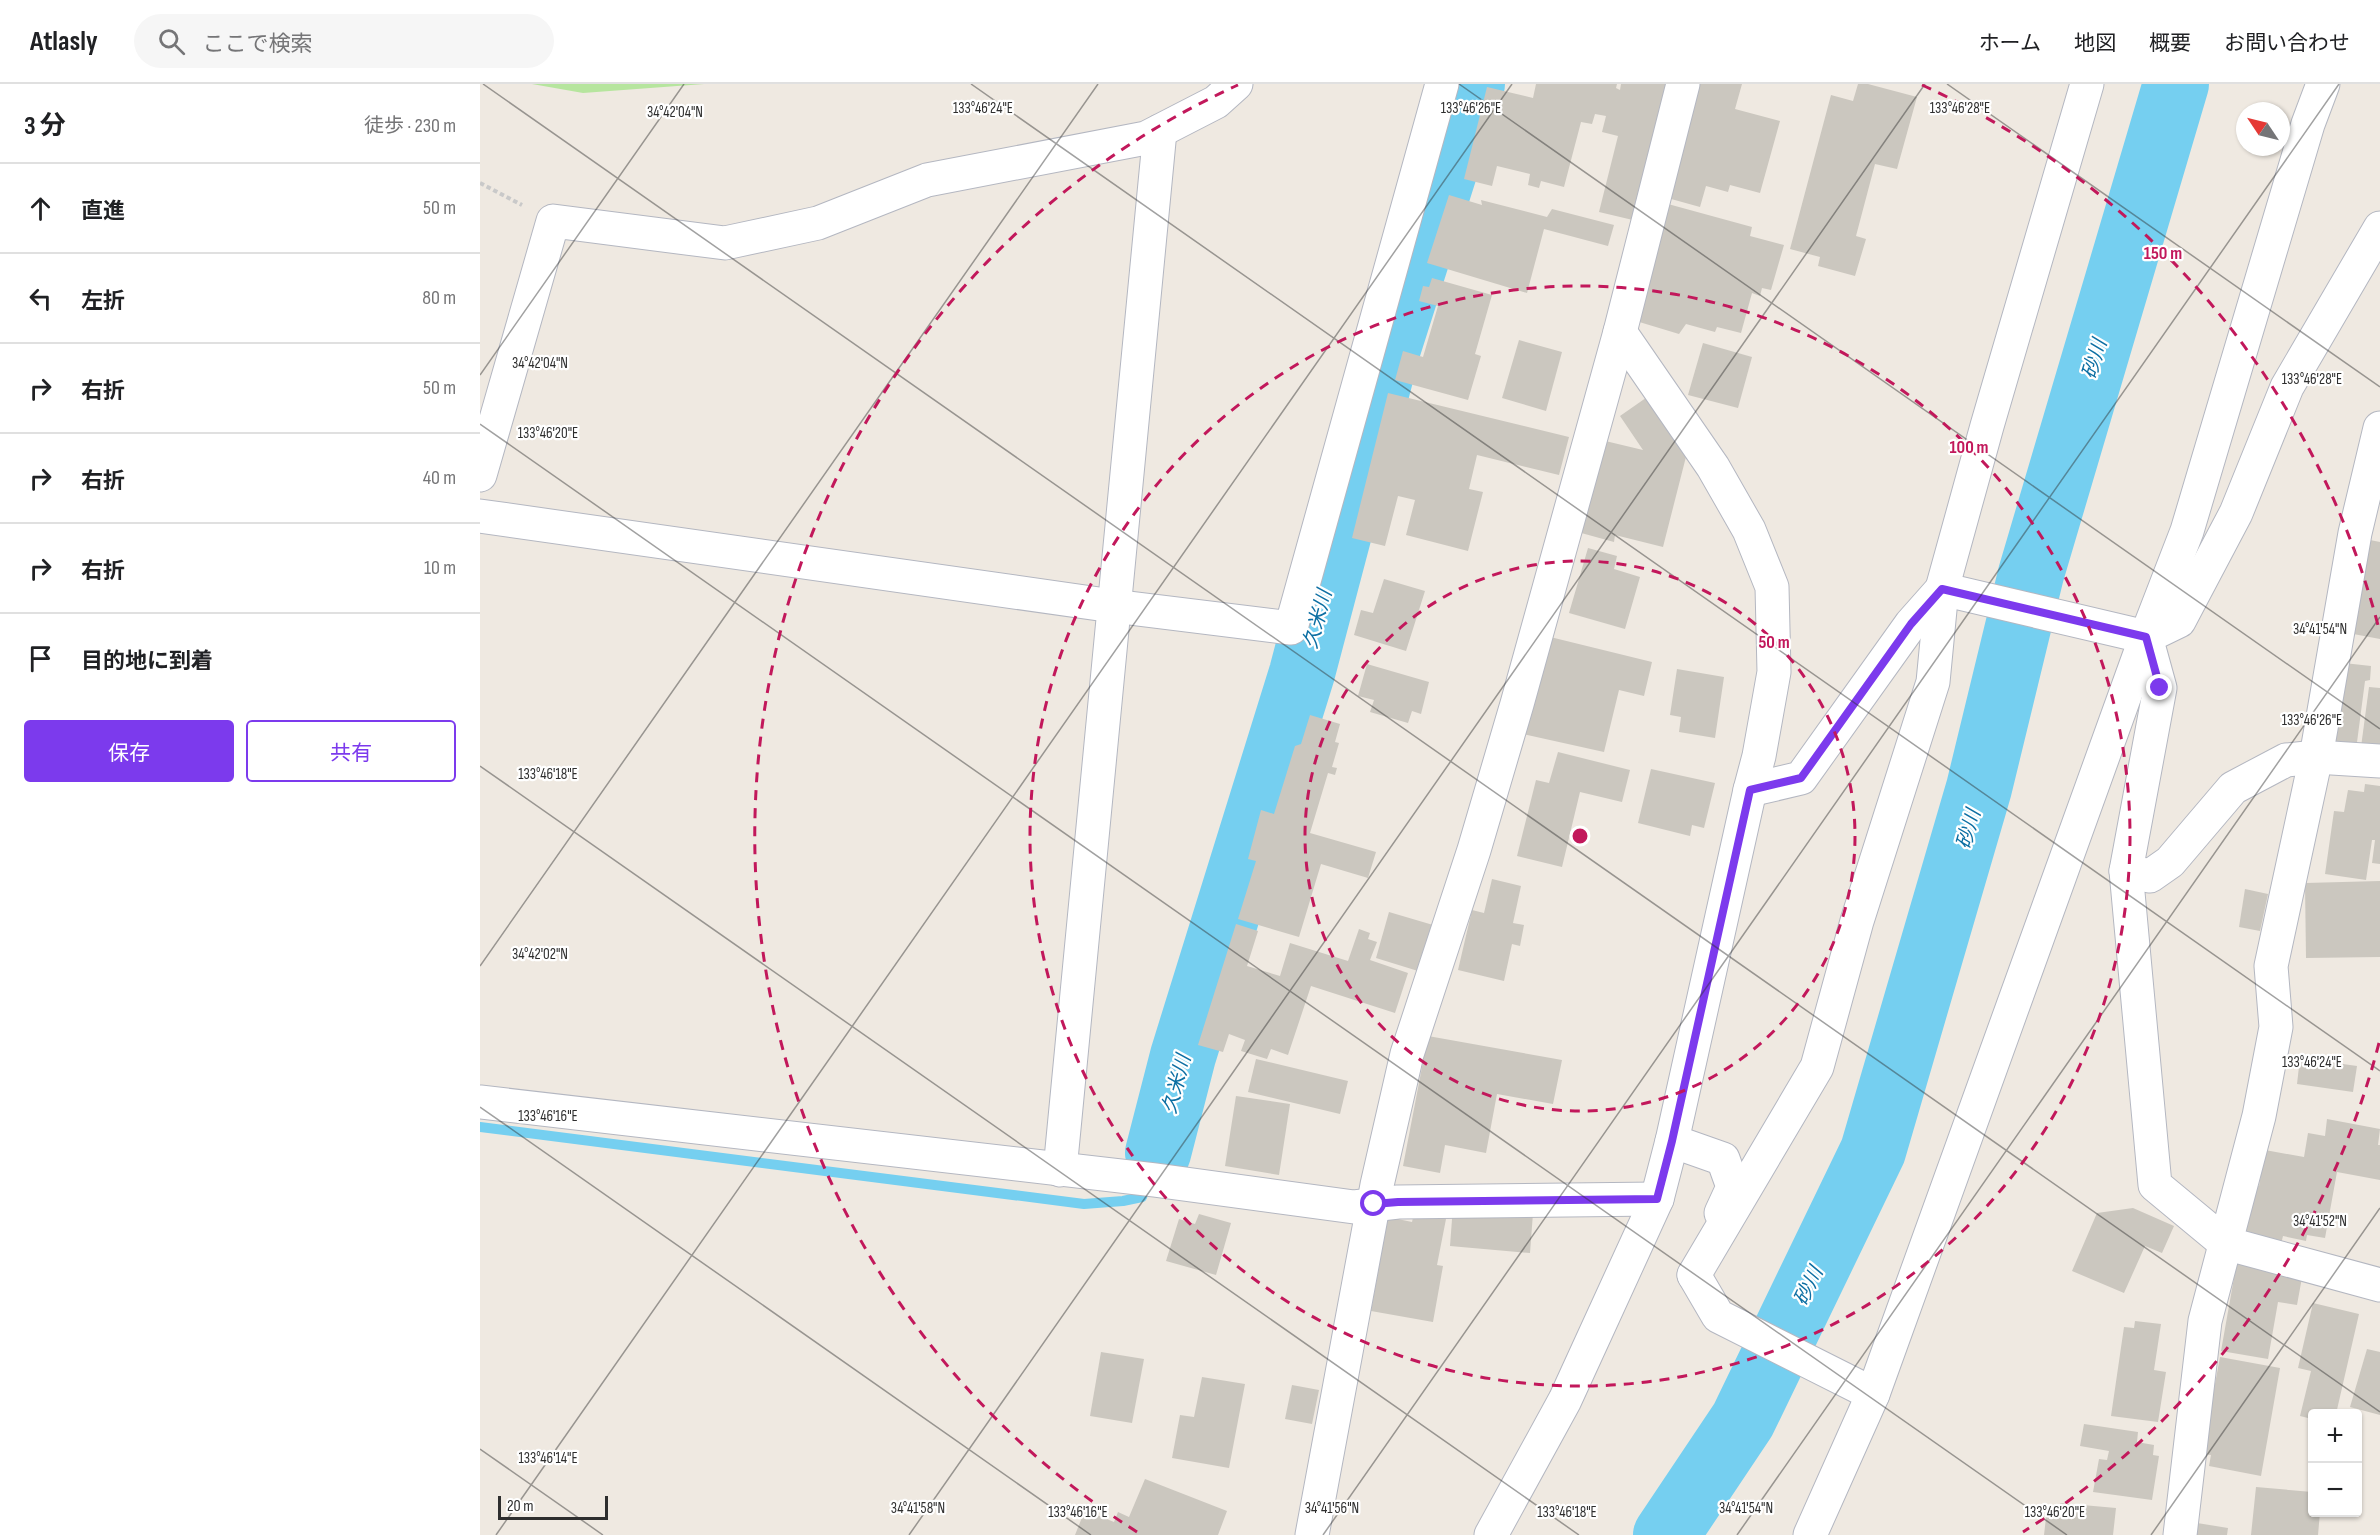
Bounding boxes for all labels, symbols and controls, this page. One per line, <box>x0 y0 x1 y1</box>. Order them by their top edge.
search box <box>134 14 554 68</box>
text: Atlasly <box>30 25 98 58</box>
icon: search <box>155 25 188 58</box>
text: ここで検索 <box>203 31 313 58</box>
text: ホーム <box>1979 31 2041 56</box>
text: 地図 <box>2074 31 2116 56</box>
text: 概要 <box>2149 31 2191 56</box>
text: お問い合わせ <box>2224 31 2350 56</box>
text: 133°46'24"E <box>953 99 1013 118</box>
text: 133°46'26"E <box>1441 99 1501 118</box>
text: 133°46'28"E <box>1930 99 1990 118</box>
north arrow <box>2236 102 2290 156</box>
text: 34°42'04"N <box>647 103 703 122</box>
text: 3 分 <box>24 111 66 142</box>
text: 徒歩 · 230 m <box>364 114 456 138</box>
icon: ahead <box>24 192 57 225</box>
text: 50 m <box>423 196 456 220</box>
text: 直進 <box>81 198 125 225</box>
text: 150 m <box>2144 243 2182 264</box>
icon: left <box>24 282 57 315</box>
text: 80 m <box>422 286 456 310</box>
text: 左折 <box>81 288 125 315</box>
water label: 砂川 <box>2078 335 2113 382</box>
text: 34°42'04"N <box>512 354 568 373</box>
text: 133°46'28"E <box>2282 370 2342 389</box>
icon: right <box>24 372 57 405</box>
text: 50 m <box>423 376 456 400</box>
text: 右折 <box>81 378 125 405</box>
text: 133°46'20"E <box>518 424 578 443</box>
text: 100 m <box>1950 437 1989 458</box>
icon: right <box>24 462 57 495</box>
text: 40 m <box>423 466 456 490</box>
text: 右折 <box>81 468 125 495</box>
icon: right <box>24 552 57 585</box>
text: 10 m <box>424 556 456 580</box>
text: 右折 <box>81 558 125 585</box>
water label: 久米川 <box>1299 585 1338 651</box>
text: 34°41'54"N <box>2293 620 2347 639</box>
text: 50 m <box>1758 632 1790 653</box>
icon: arrive <box>24 642 57 675</box>
text: 目的地に到着 <box>81 648 213 675</box>
route end <box>2146 674 2172 700</box>
text: 133°46'26"E <box>2282 711 2342 730</box>
button: 保存 <box>24 720 234 782</box>
button: 共有 <box>246 720 456 782</box>
text: 133°46'18"E <box>518 765 578 784</box>
water label: 砂川 <box>1952 805 1987 852</box>
centre of rings <box>1570 826 1590 846</box>
text: 34°42'02"N <box>512 945 568 964</box>
water label: 久米川 <box>1158 1050 1197 1116</box>
text: 133°46'24"E <box>2282 1053 2342 1072</box>
text: 133°46'16"E <box>518 1107 578 1126</box>
route start <box>1360 1190 1386 1216</box>
text: 34°41'52"N <box>2293 1212 2347 1231</box>
water label: 砂川 <box>1789 1261 1829 1310</box>
map controls <box>2308 1409 2362 1517</box>
button: + <box>2308 1409 2362 1463</box>
text: 133°46'14"E <box>518 1449 578 1468</box>
button: − <box>2308 1463 2362 1517</box>
scale bar <box>498 1493 608 1520</box>
text: 20 m <box>507 1497 534 1516</box>
text: 34°41'58"N <box>891 1499 945 1518</box>
text: 34°41'56"N <box>1305 1499 1359 1518</box>
text: 34°41'54"N <box>1719 1499 1773 1518</box>
text: 133°46'16"E <box>1048 1503 1108 1522</box>
text: 133°46'18"E <box>1537 1503 1597 1522</box>
text: 133°46'20"E <box>2025 1503 2085 1522</box>

